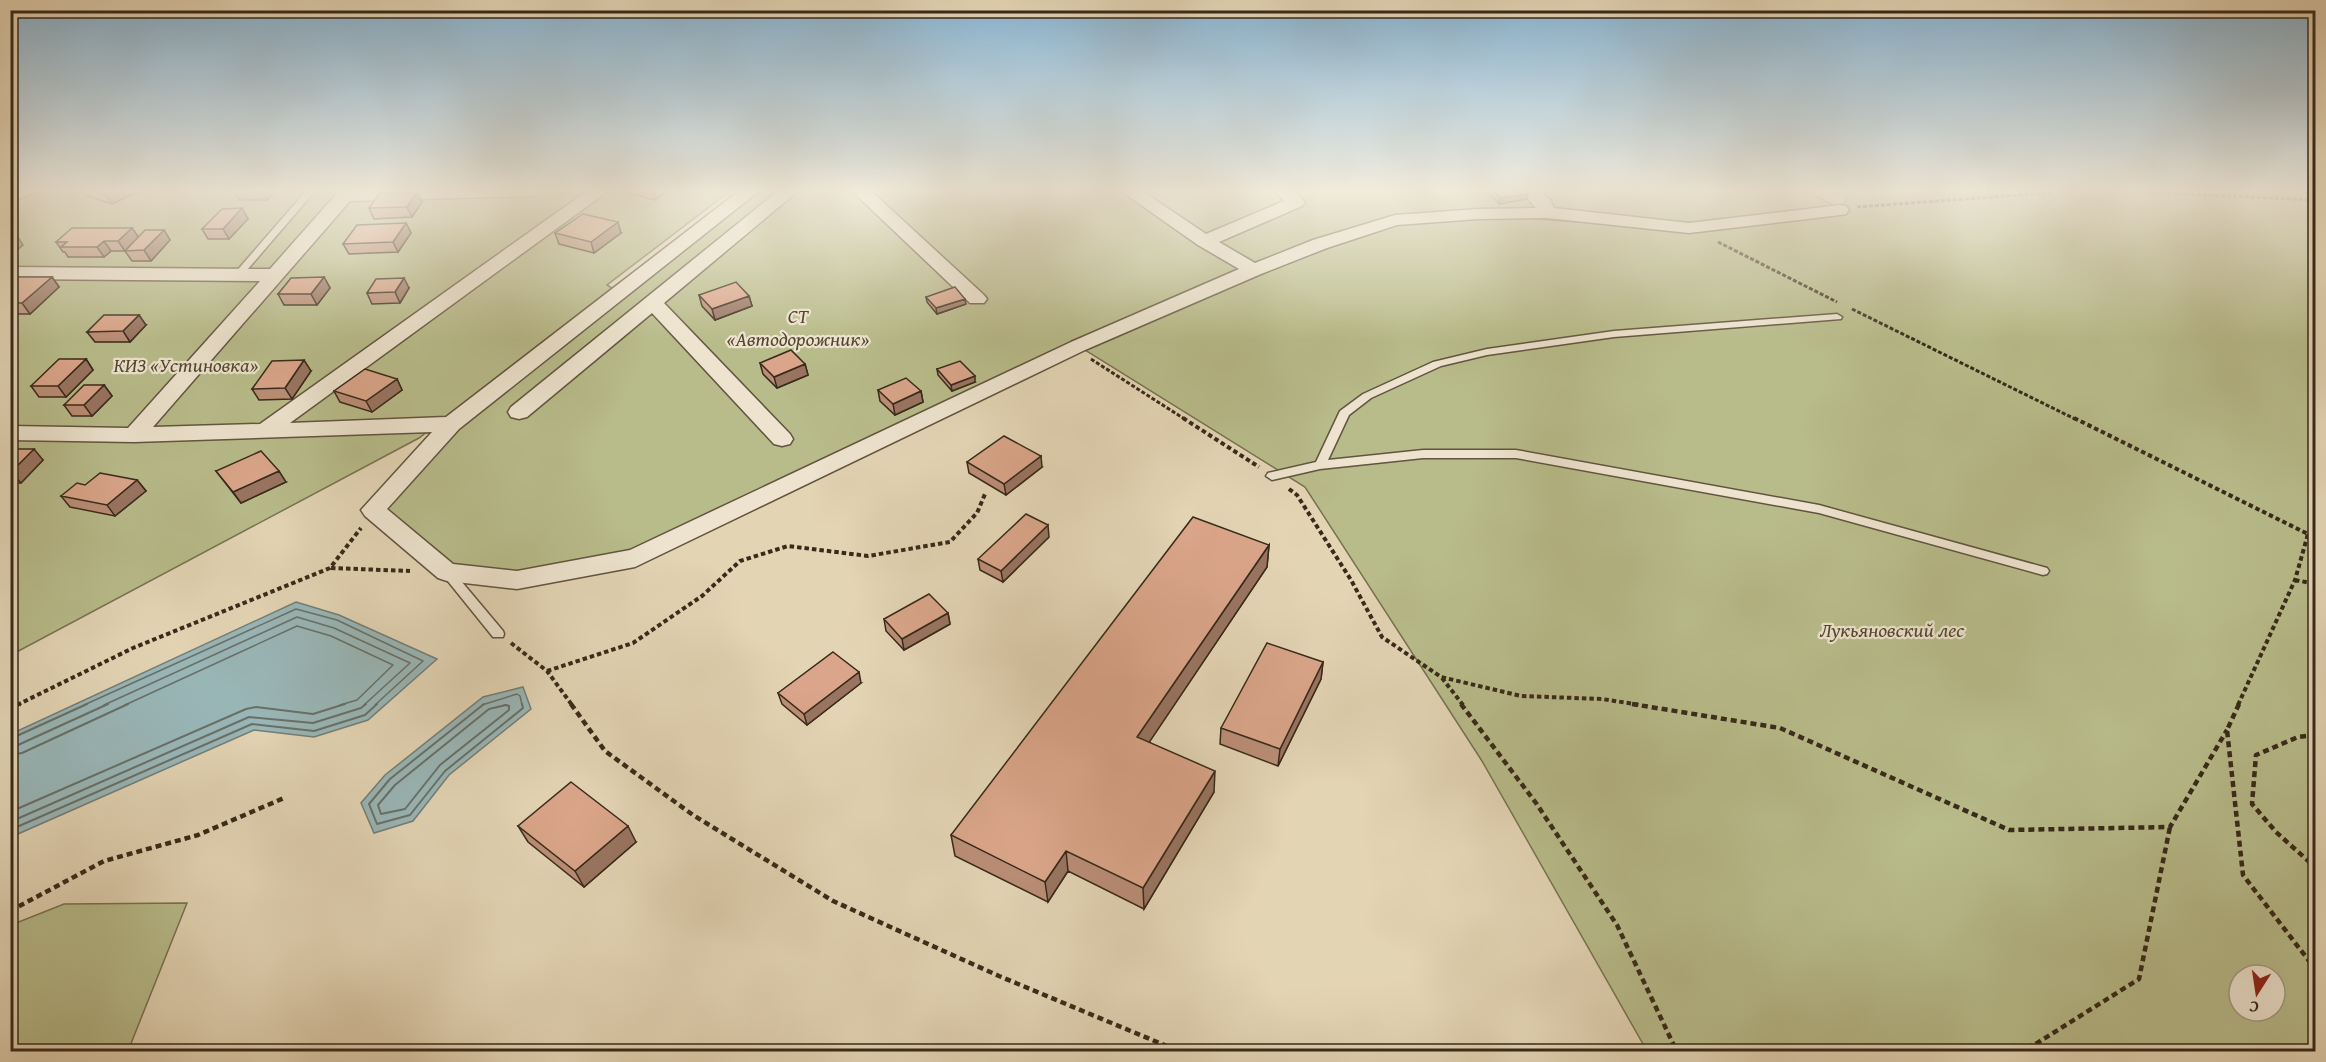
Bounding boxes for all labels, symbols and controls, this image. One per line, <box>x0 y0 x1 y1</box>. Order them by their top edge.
park label: СТ «Автодорожник» <box>727 301 869 353</box>
park label: КИЗ «Устиновка» <box>114 350 258 379</box>
park label: Лукьяновский лес <box>1820 615 1965 644</box>
north arrow <box>2227 963 2287 1023</box>
text: С <box>2247 995 2261 1020</box>

